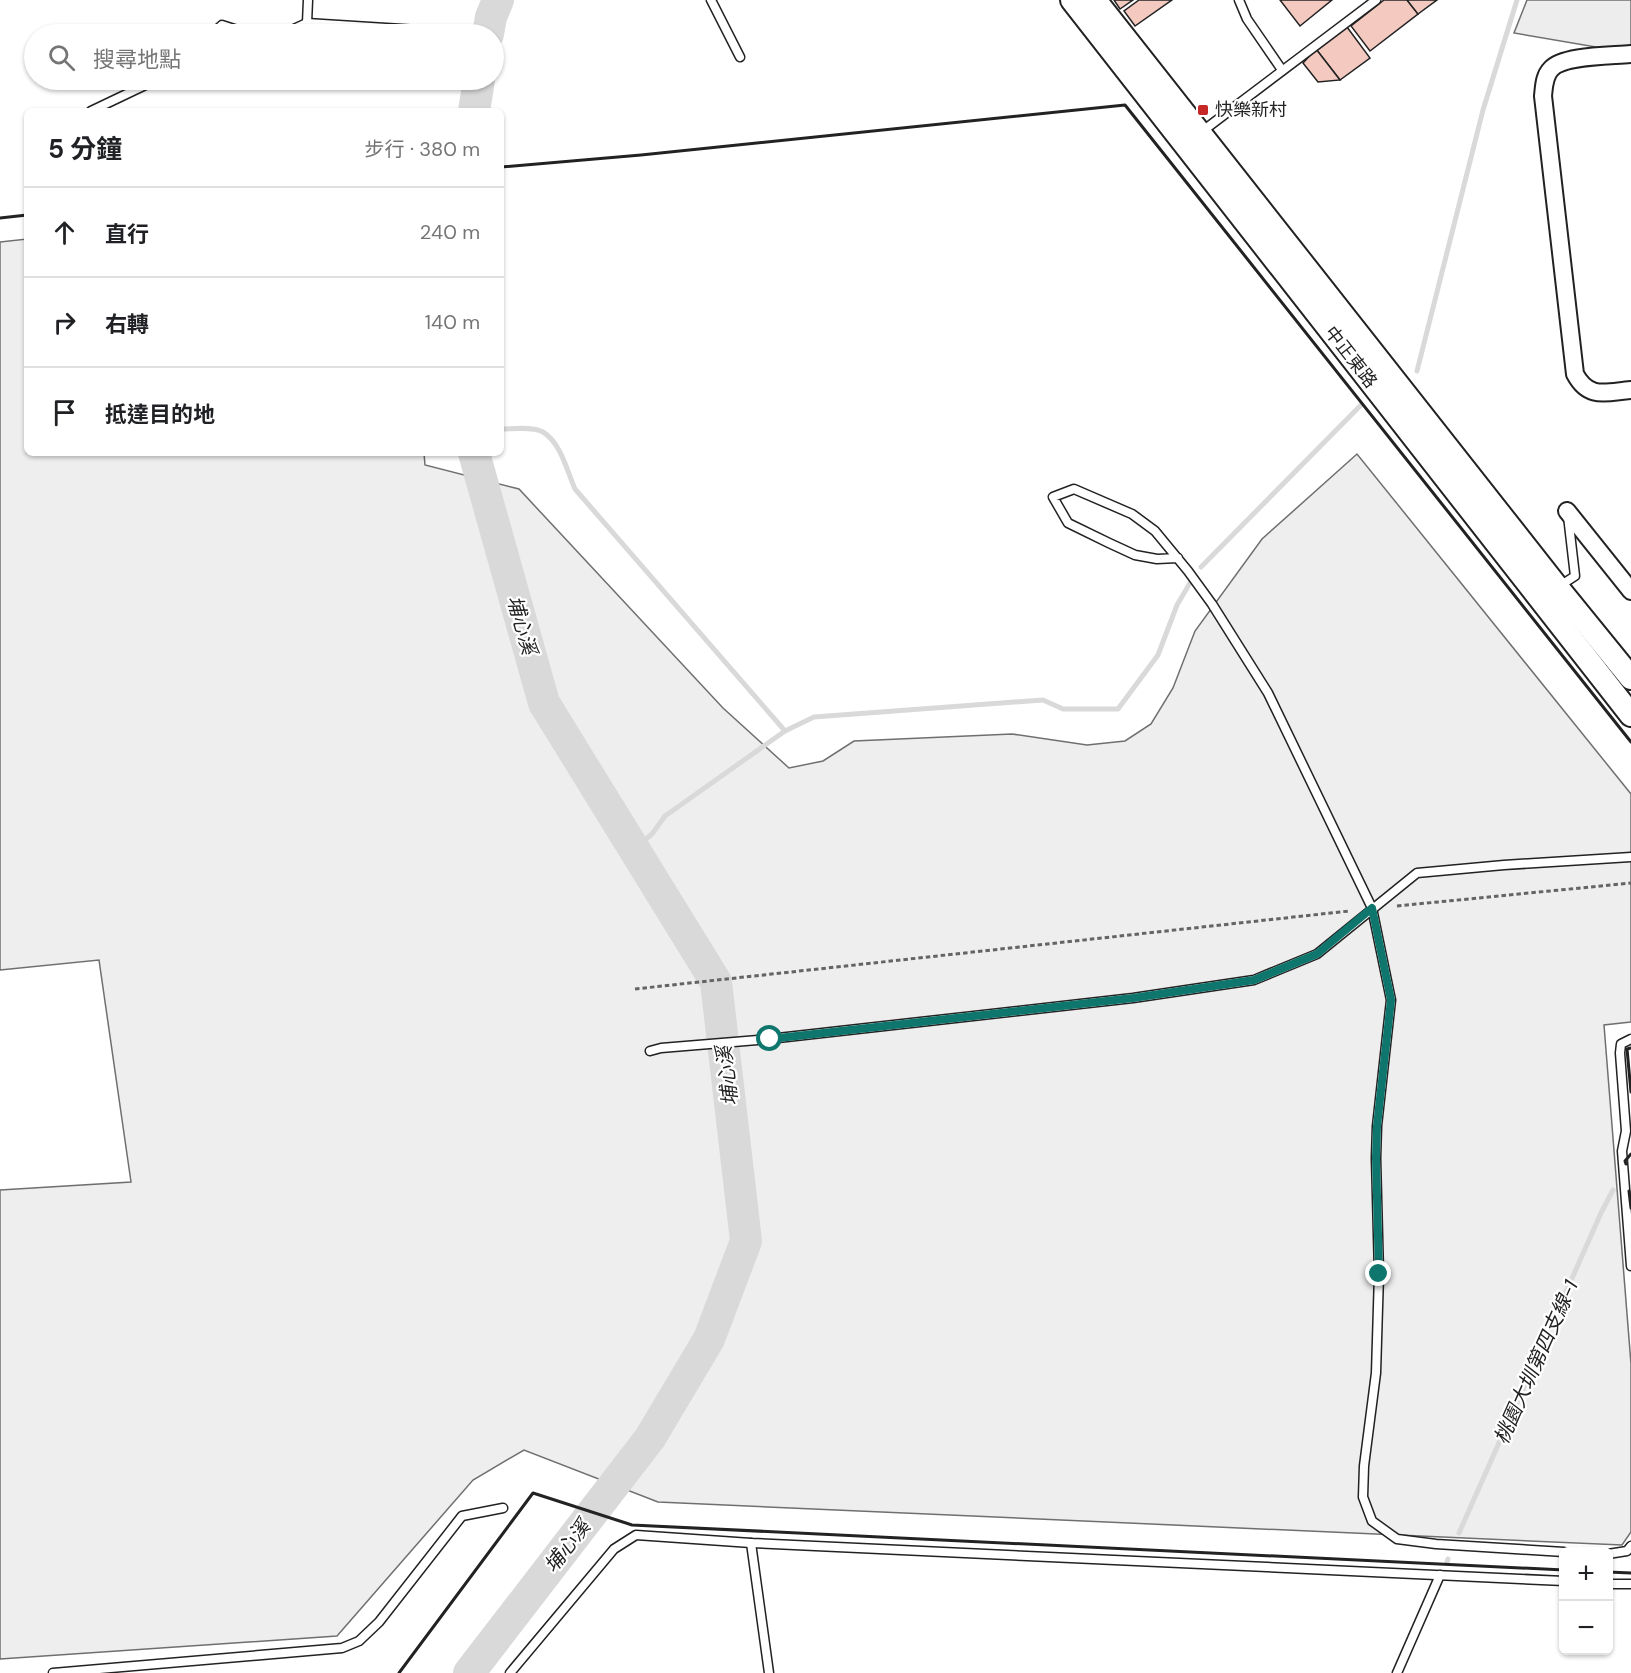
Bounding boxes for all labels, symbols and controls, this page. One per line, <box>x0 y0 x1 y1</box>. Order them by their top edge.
search box <box>24 24 504 90</box>
icon: search <box>45 41 78 74</box>
text: 搜尋地點 <box>93 45 181 74</box>
place label: 快樂新村 <box>1215 98 1287 122</box>
marker: 快樂新村 <box>1196 103 1210 117</box>
text: 5 分鐘 <box>48 132 122 166</box>
text: 步行 · 380 m <box>365 136 480 162</box>
icon: ahead <box>48 216 81 249</box>
text: 240 m <box>420 219 480 245</box>
text: 直行 <box>105 220 149 249</box>
icon: right <box>48 306 81 339</box>
text: 140 m <box>425 309 480 335</box>
text: 右轉 <box>105 310 149 339</box>
street label: 中正東路 <box>1319 321 1383 393</box>
icon: arrive <box>48 396 81 429</box>
text: 抵達目的地 <box>105 400 215 429</box>
water label: 埔心溪 <box>501 593 544 660</box>
route start <box>756 1025 782 1051</box>
water label: 埔心溪 <box>710 1042 744 1107</box>
route end <box>1365 1260 1391 1286</box>
water label: 桃園大圳第四支線-1 <box>1488 1275 1584 1448</box>
water label: 埔心溪 <box>538 1512 598 1578</box>
map controls <box>1559 1547 1613 1655</box>
button: + <box>1559 1547 1613 1601</box>
button: − <box>1559 1601 1613 1655</box>

